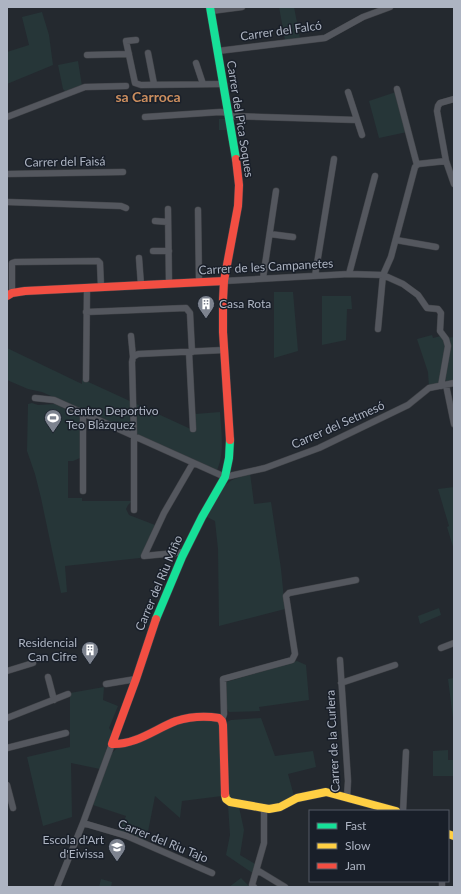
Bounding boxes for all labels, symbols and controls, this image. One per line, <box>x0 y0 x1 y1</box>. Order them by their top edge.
street label: Carrer del Falcó <box>239 17 323 44</box>
street label: Carrer del Pica Soques <box>224 59 257 178</box>
district label: sa Carroca <box>115 88 181 105</box>
street label: Carrer del Faisá <box>24 153 106 170</box>
street label: Carrer de les Campanetes <box>198 255 334 278</box>
building icon: Casa Rota <box>196 294 216 319</box>
place label: Casa Rota <box>219 296 271 311</box>
street label: Carrer del Setmesó <box>289 397 387 452</box>
place label: Centro Deportivo Teo Blázquez <box>66 403 159 432</box>
sports icon: Centro Deportivo Teo Blázquez <box>43 408 63 433</box>
street label: Carrer del Riu Miño <box>132 533 186 633</box>
place label: Residencial Can Cifre <box>18 635 77 664</box>
building icon: Residencial Can Cifre <box>80 640 100 665</box>
street label: Carrer de la Curlera <box>322 689 343 793</box>
legend <box>309 810 449 882</box>
street label: Carrer del Riu Tajo <box>116 816 211 866</box>
text: Fast <box>345 818 367 833</box>
place label: Escola d'Art d'Eivissa <box>42 832 105 861</box>
school or university icon: Escola d'Art d'Eivissa <box>107 837 127 862</box>
text: Slow <box>345 838 371 853</box>
text: Jam <box>345 858 366 873</box>

